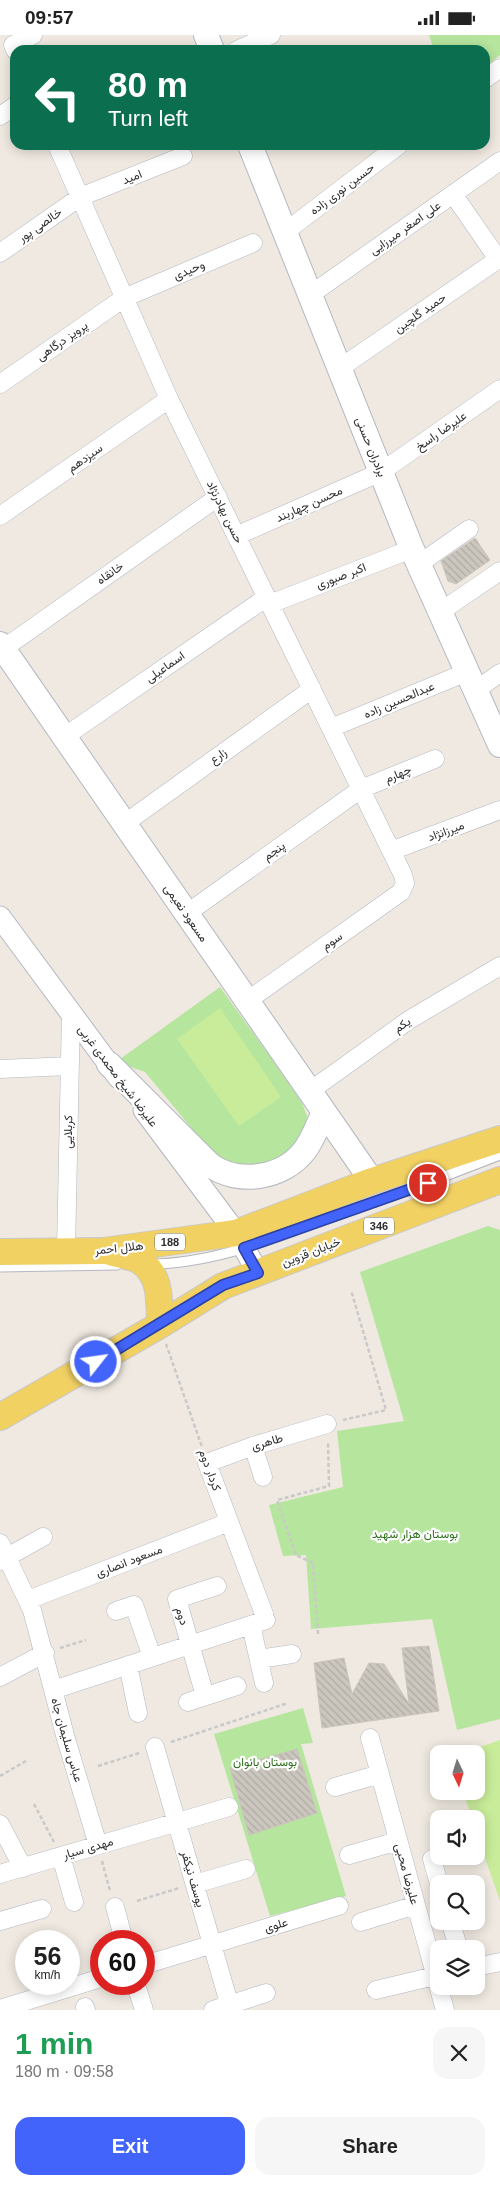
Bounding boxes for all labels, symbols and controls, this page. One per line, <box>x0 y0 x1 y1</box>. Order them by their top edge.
text: 09:57 <box>25 7 74 28</box>
icon: left <box>25 65 90 130</box>
text: 80 m <box>108 65 188 104</box>
text: Turn left <box>108 106 188 131</box>
street label: حسین نوری زاده <box>307 160 378 219</box>
street label: امید <box>120 167 144 187</box>
street label: علی اصغر میرزایی <box>367 198 444 259</box>
street label: خالصی پور <box>15 205 65 246</box>
street label: وحیدی <box>171 257 207 284</box>
street label: حمید گلچین <box>392 290 449 337</box>
street label: پرویز درگاهی <box>34 318 91 365</box>
street label: علیرضا راسخ <box>413 408 470 455</box>
street label: برادران حسنی <box>352 415 389 479</box>
street label: سیزدهم <box>65 441 106 476</box>
street label: حسن بهادرنژاد <box>203 478 246 546</box>
street label: محسن چهاربند <box>273 483 345 526</box>
street label: خانقاه <box>94 559 126 587</box>
street label: اکبر صبوری <box>314 560 368 593</box>
street label: اسماعیلی <box>143 649 188 686</box>
street label: عبدالحسین زاده <box>362 679 437 722</box>
street label: زارع <box>207 745 230 768</box>
street label: چهارم <box>383 762 414 787</box>
street label: ميرزانژاد <box>426 818 467 845</box>
street label: پنجم <box>260 838 288 864</box>
street label: مسعود نعیمی <box>160 881 211 945</box>
street label: سوم <box>319 929 346 954</box>
street label: یکم <box>391 1014 414 1037</box>
street label: علیرضا شیخ محمدی غربی <box>74 1022 161 1131</box>
street label: کربلایی <box>61 1115 76 1149</box>
pin <box>407 1162 449 1204</box>
icon: arrive <box>414 1169 442 1197</box>
road number: 346 <box>364 1217 394 1235</box>
road number: 188 <box>155 1233 185 1251</box>
street label: خیابان قزوین <box>280 1234 343 1271</box>
street label: هلال احمر <box>93 1238 144 1259</box>
position arrow <box>69 1335 121 1387</box>
street label: طاهری <box>249 1431 285 1454</box>
street label: کردار دوم <box>195 1447 224 1493</box>
park label: بوستان هزار شهید <box>372 1527 458 1542</box>
street label: مسعود انصاری <box>94 1542 165 1581</box>
street label: دوم <box>172 1605 191 1627</box>
street label: عباس سلیمان جاه <box>47 1696 86 1784</box>
north arrow <box>430 1745 485 1800</box>
map controls <box>430 1745 485 1995</box>
park label: بوستان بانوان <box>233 1755 297 1770</box>
button: sound <box>430 1810 485 1865</box>
street label: مهدی سیار <box>60 1834 115 1863</box>
street label: علیرضا محبی <box>391 1842 422 1906</box>
street label: یوسف نیکفر <box>177 1848 208 1909</box>
button: search <box>430 1875 485 1930</box>
street label: علوی <box>263 1915 290 1936</box>
speed limit sign: 60 <box>90 1930 155 1995</box>
button: layers <box>430 1940 485 1995</box>
text: 56 <box>34 1942 61 1970</box>
text: km/h <box>34 1968 61 1982</box>
text: 1 min <box>15 2027 93 2060</box>
button: close <box>433 2027 485 2079</box>
text: 180 m · 09:58 <box>15 2063 114 2080</box>
button: Exit <box>15 2117 245 2175</box>
button: Share <box>255 2117 485 2175</box>

